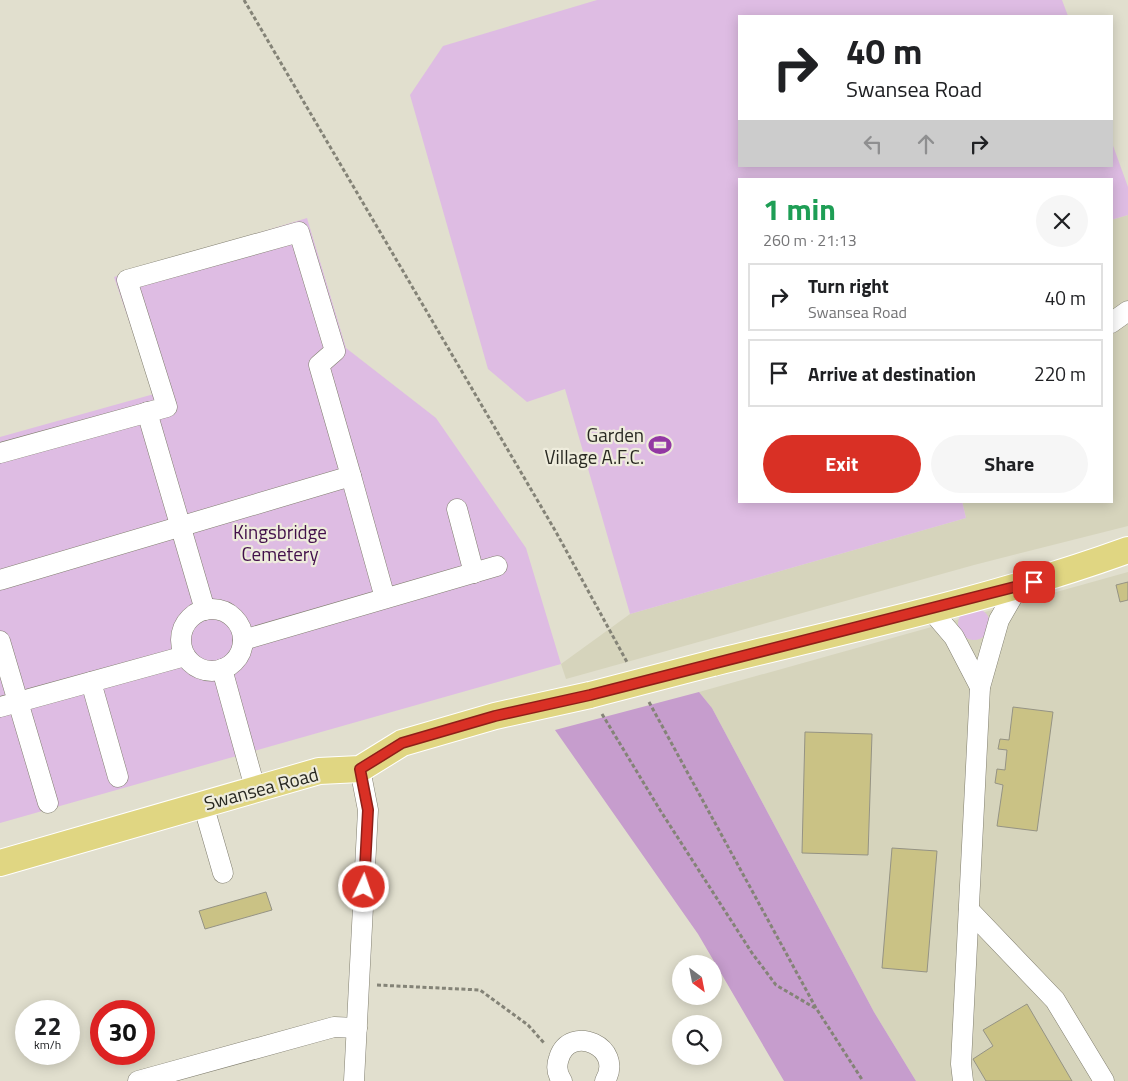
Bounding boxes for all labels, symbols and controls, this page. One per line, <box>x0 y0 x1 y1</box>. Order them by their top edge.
text: 40 m <box>846 24 922 78</box>
icon: right <box>763 35 828 100</box>
text: Swansea Road <box>846 72 982 106</box>
icon: left <box>859 130 887 158</box>
icon: ahead <box>912 130 940 158</box>
icon: right <box>965 130 993 158</box>
text: 1 min <box>763 186 836 232</box>
button: close <box>1036 195 1088 247</box>
text: 260 m · 21:13 <box>763 228 857 252</box>
text: Turn right <box>808 271 889 300</box>
icon: right <box>765 283 793 311</box>
text: 40 m <box>1045 283 1086 312</box>
text: Swansea Road <box>808 300 907 324</box>
icon: arrive <box>765 359 793 387</box>
text: Arrive at destination <box>808 359 976 388</box>
text: 220 m <box>1034 359 1086 388</box>
place label: Garden Village A.F.C. <box>545 420 644 471</box>
sports icon: Garden Village A.F.C. <box>647 432 673 458</box>
button: Exit <box>763 435 921 493</box>
button: Share <box>931 435 1088 493</box>
park label: Kingsbridge Cemetery <box>233 517 327 568</box>
pin <box>1013 561 1055 603</box>
icon: arrive <box>1020 568 1048 596</box>
street label: Swansea Road <box>200 759 322 817</box>
position arrow <box>337 860 389 912</box>
north arrow <box>672 955 722 1005</box>
map controls <box>672 955 722 1065</box>
speed limit sign: 30 <box>90 1000 155 1065</box>
text: 22 <box>33 1007 62 1045</box>
button: search <box>672 1015 722 1065</box>
text: km/h <box>34 1035 61 1054</box>

